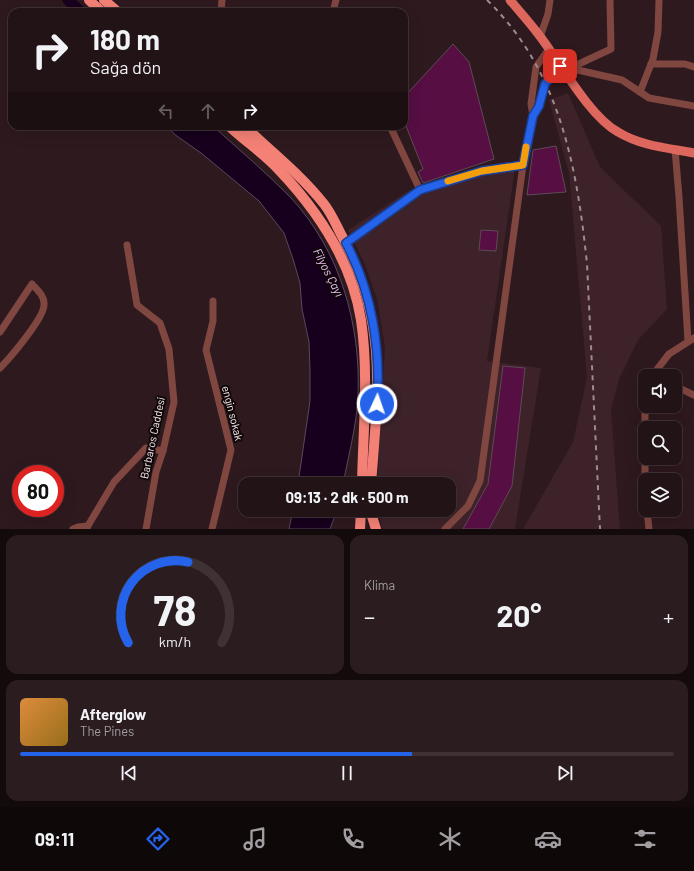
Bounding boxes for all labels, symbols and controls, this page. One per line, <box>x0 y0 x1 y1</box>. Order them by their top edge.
text: 180 m <box>90 22 160 56</box>
icon: right <box>24 24 76 76</box>
pin <box>543 49 577 83</box>
icon: arrive <box>549 55 571 77</box>
text: Sağa dön <box>90 56 161 78</box>
icon: left <box>155 100 177 122</box>
icon: ahead <box>197 100 219 122</box>
icon: right <box>239 100 261 122</box>
water label: Filyos Çayı <box>311 246 347 299</box>
map controls <box>638 369 682 517</box>
button: sound <box>638 369 682 413</box>
position arrow <box>356 383 398 425</box>
street label: engin sokak <box>220 384 246 442</box>
street label: Barbaros Caddesi <box>137 396 167 480</box>
button: search <box>638 421 682 465</box>
speed limit sign: 80 <box>12 465 64 517</box>
button: layers <box>638 473 682 517</box>
text: 09:13 · 2 dk · 500 m <box>285 488 409 506</box>
text: Klima <box>364 577 395 593</box>
text: 78 <box>153 583 197 633</box>
text: 20° <box>496 597 542 633</box>
text: − <box>364 603 375 629</box>
text: + <box>663 603 674 629</box>
text: km/h <box>159 632 191 649</box>
text: Afterglow <box>80 705 146 723</box>
text: The Pines <box>80 723 134 739</box>
icon: previous <box>118 762 140 784</box>
icon: pause <box>336 762 358 784</box>
icon: next <box>554 762 576 784</box>
icon: directions <box>144 825 172 853</box>
icon: music <box>241 825 269 853</box>
icon: phone <box>339 825 367 853</box>
icon: climate <box>436 825 464 853</box>
icon: car <box>534 825 562 853</box>
icon: filters <box>631 825 659 853</box>
text: 09:11 <box>35 828 74 850</box>

